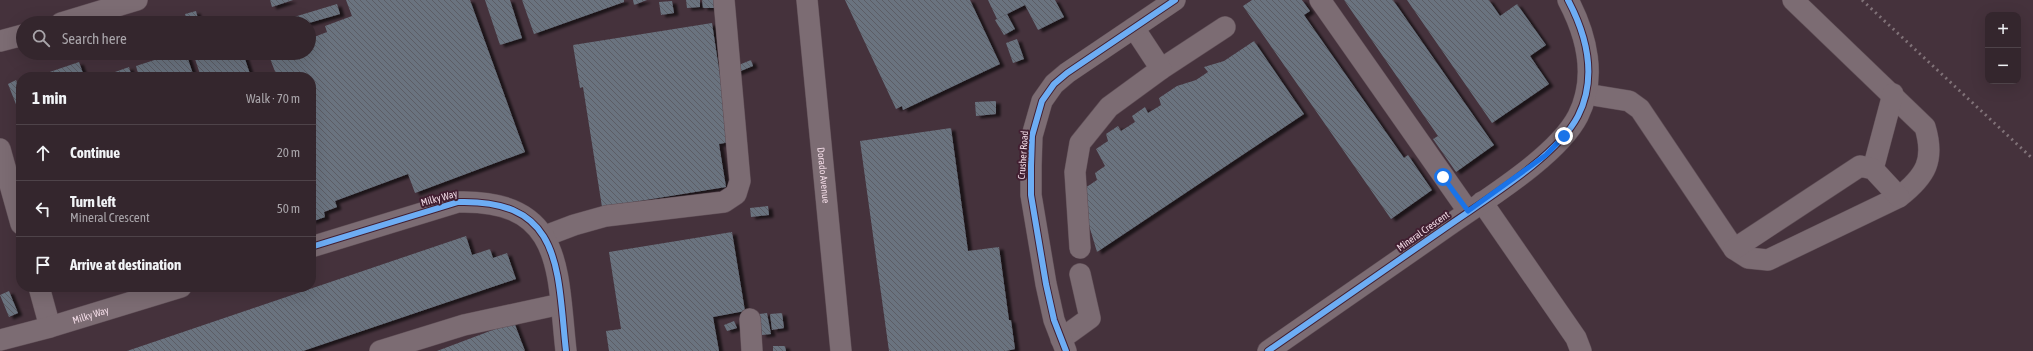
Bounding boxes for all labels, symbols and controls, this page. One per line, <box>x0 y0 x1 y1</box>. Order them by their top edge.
map controls <box>1985 12 2021 84</box>
button: + <box>1985 12 2021 48</box>
search box <box>16 16 316 60</box>
icon: search <box>30 27 52 49</box>
text: Search here <box>62 30 127 47</box>
button: − <box>1985 48 2021 84</box>
text: 1 min <box>32 88 67 108</box>
text: Walk · 70 m <box>246 91 300 106</box>
route end <box>1555 127 1573 145</box>
street label: Crusher Road <box>1016 130 1030 180</box>
icon: ahead <box>32 142 54 164</box>
text: Continue <box>70 144 120 161</box>
text: 20 m <box>277 145 300 160</box>
street label: Dorado Avenue <box>816 147 832 204</box>
route start <box>1434 168 1452 186</box>
street label: Milky Way <box>420 188 458 208</box>
text: Turn left <box>70 193 116 210</box>
icon: left <box>32 198 54 220</box>
text: 50 m <box>277 201 300 216</box>
street label: Mineral Crescent <box>1395 209 1451 253</box>
text: Mineral Crescent <box>70 210 150 225</box>
icon: arrive <box>32 254 54 276</box>
text: Arrive at destination <box>70 256 181 273</box>
street label: Milky Way <box>71 304 110 325</box>

